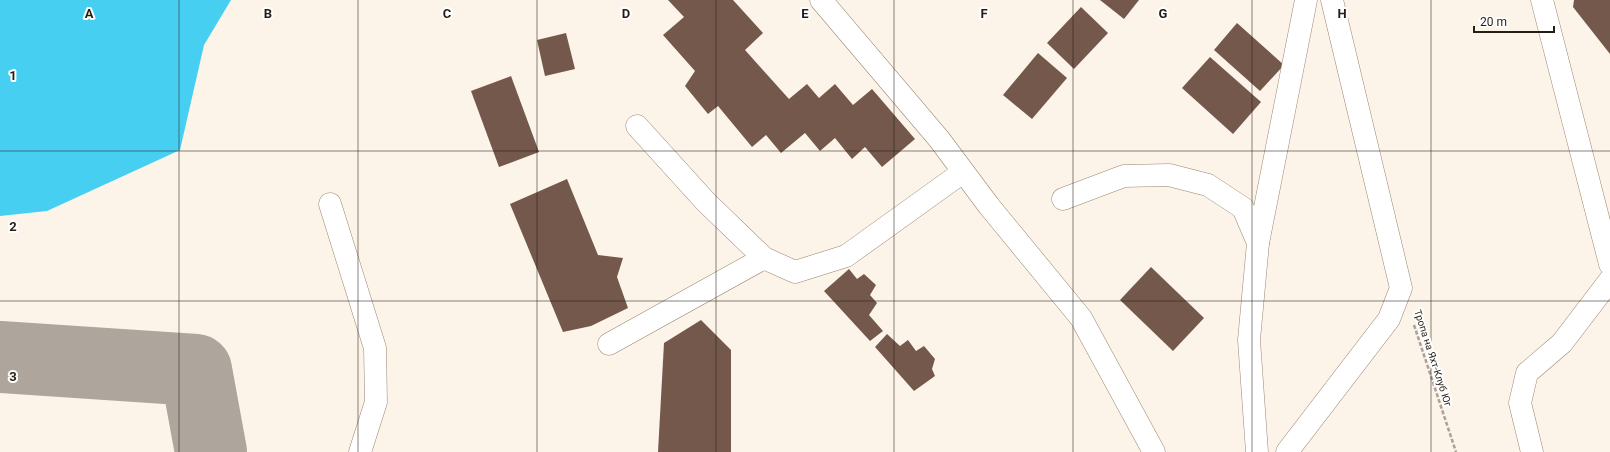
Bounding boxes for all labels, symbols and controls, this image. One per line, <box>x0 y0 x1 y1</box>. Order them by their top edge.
text: A <box>85 6 94 21</box>
text: B <box>264 6 272 21</box>
text: C <box>443 6 452 21</box>
text: D <box>622 6 630 21</box>
text: E <box>801 6 809 21</box>
text: F <box>980 6 988 21</box>
text: G <box>1159 6 1168 21</box>
text: H <box>1337 6 1347 21</box>
scale bar <box>1474 8 1554 34</box>
text: 20 m <box>1480 15 1507 29</box>
text: 1 <box>9 68 17 83</box>
text: 2 <box>9 219 17 234</box>
street label: Тропа на Яхт-Клуб Юг <box>1412 308 1454 409</box>
text: 3 <box>9 369 17 384</box>

